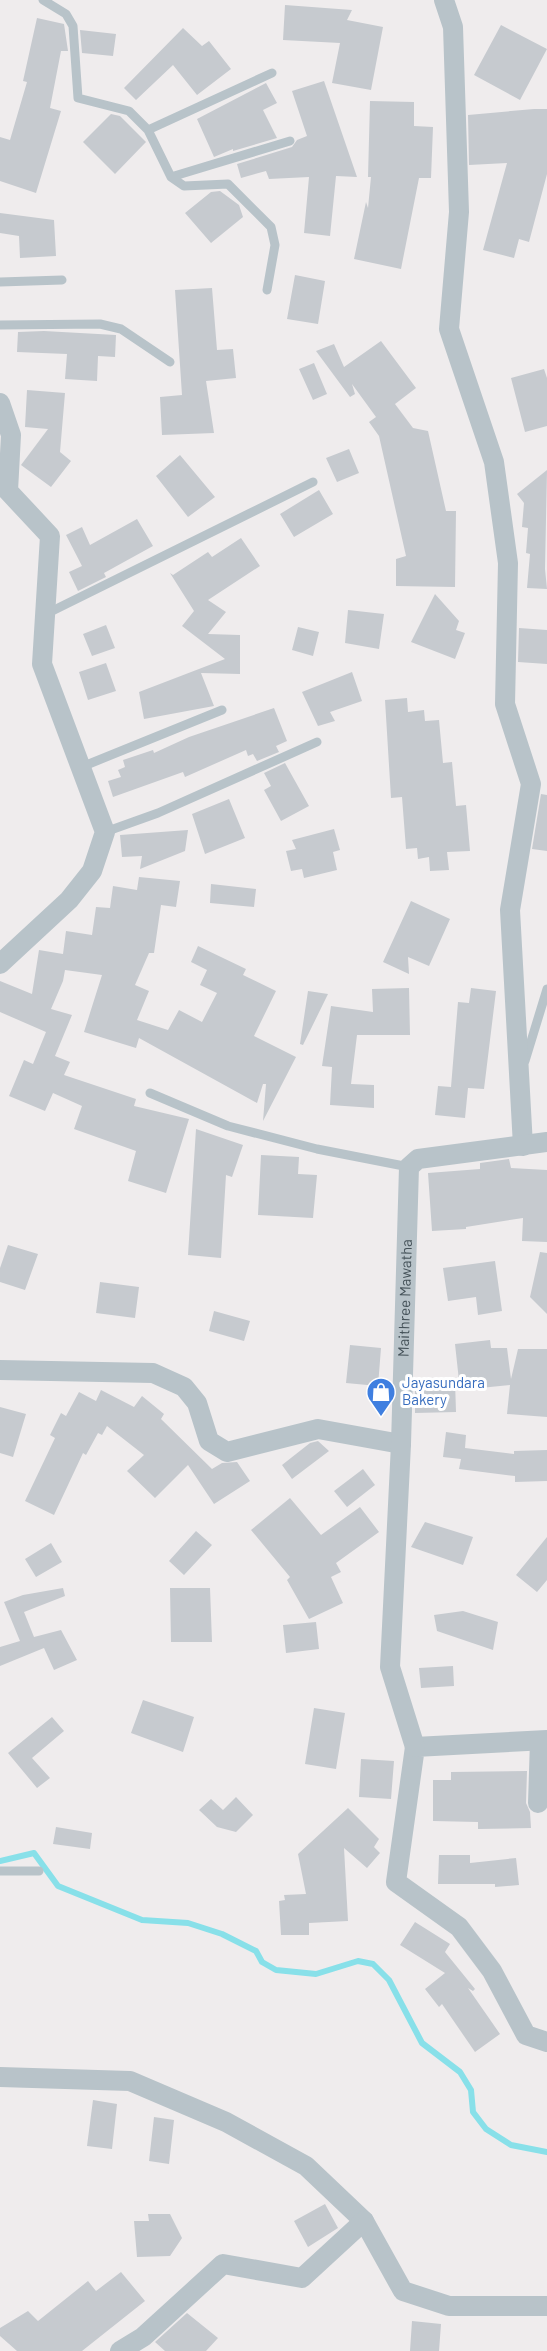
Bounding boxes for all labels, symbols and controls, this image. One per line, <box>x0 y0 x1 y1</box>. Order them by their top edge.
street label: Maithree Mawatha <box>394 1239 415 1357</box>
place label: Jayasundara Bakery <box>402 1373 485 1408</box>
shop icon: Jayasundara Bakery <box>365 1376 397 1418</box>

